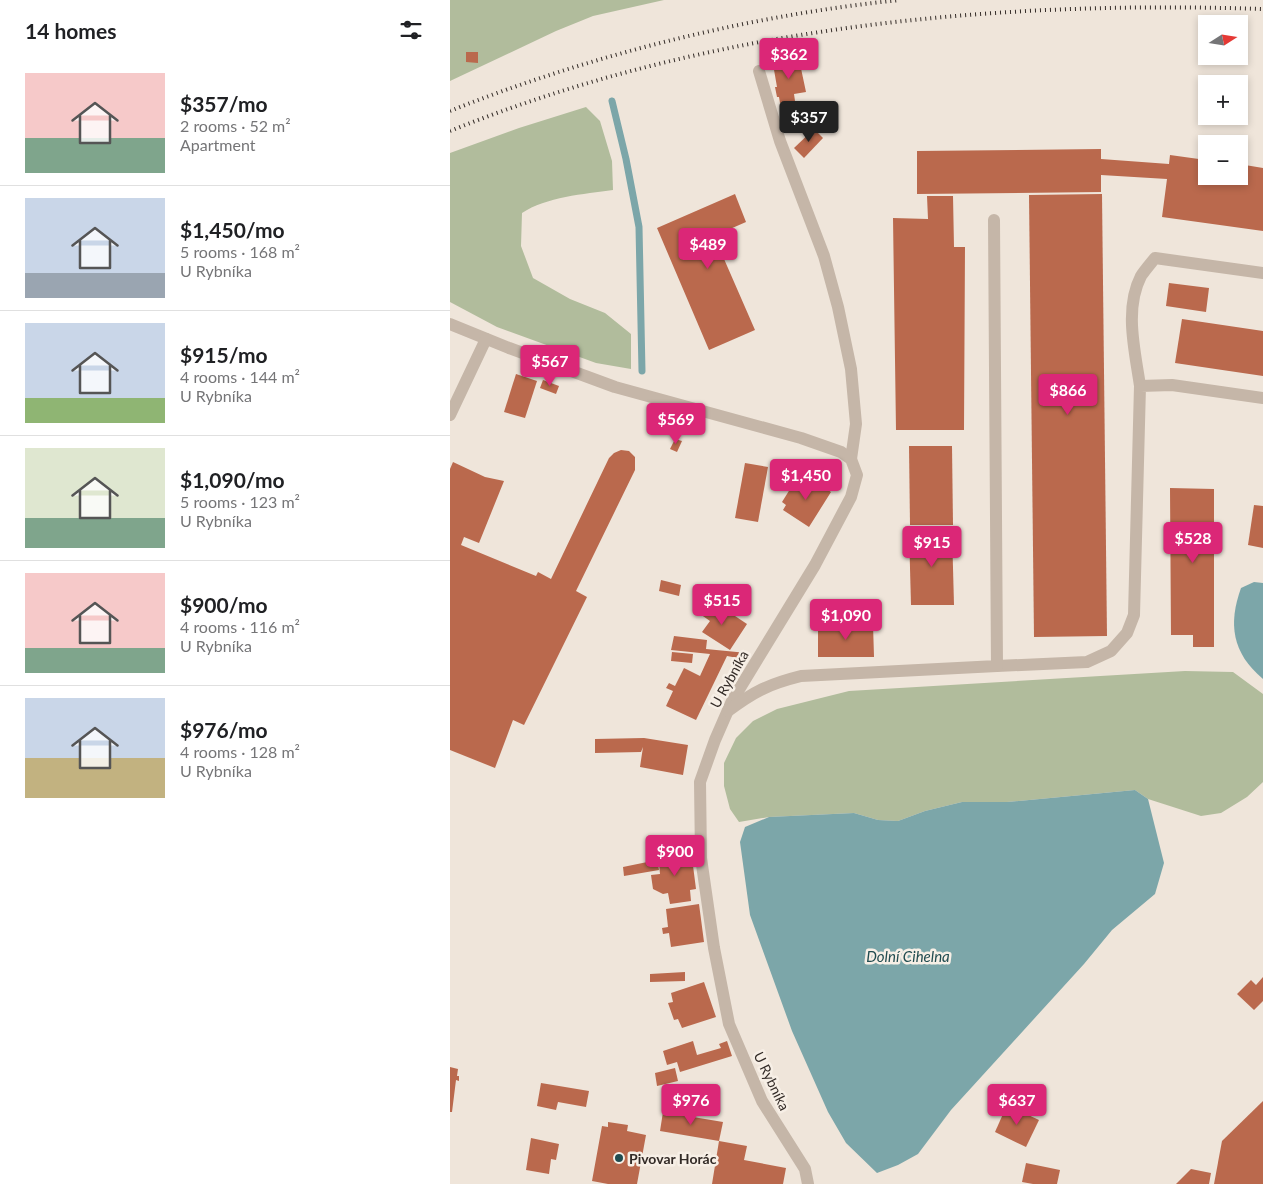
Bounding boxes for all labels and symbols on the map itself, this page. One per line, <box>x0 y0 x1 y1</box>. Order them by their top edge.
north arrow <box>1198 15 1248 65</box>
pin: $362 <box>759 38 819 80</box>
pin: $357 <box>779 100 839 143</box>
pin: $489 <box>678 228 738 270</box>
pin: $567 <box>520 344 580 387</box>
pin: $866 <box>1038 374 1098 416</box>
pin: $569 <box>646 402 706 445</box>
pin: $1,450 <box>765 458 847 501</box>
pin: $528 <box>1163 522 1223 564</box>
pin: $915 <box>902 526 962 568</box>
pin: $515 <box>692 584 752 626</box>
pin: $1,090 <box>805 598 887 641</box>
street label: U Rybníka <box>706 647 752 711</box>
pin: $900 <box>645 834 705 877</box>
water label: Dolní Cihelna <box>866 947 950 965</box>
street label: U Rybníka <box>751 1049 793 1113</box>
pin: $976 <box>661 1084 721 1126</box>
pin: $637 <box>987 1084 1047 1126</box>
place label: Pivovar Horác <box>629 1150 717 1167</box>
marker: Pivovar Horác <box>613 1152 625 1164</box>

